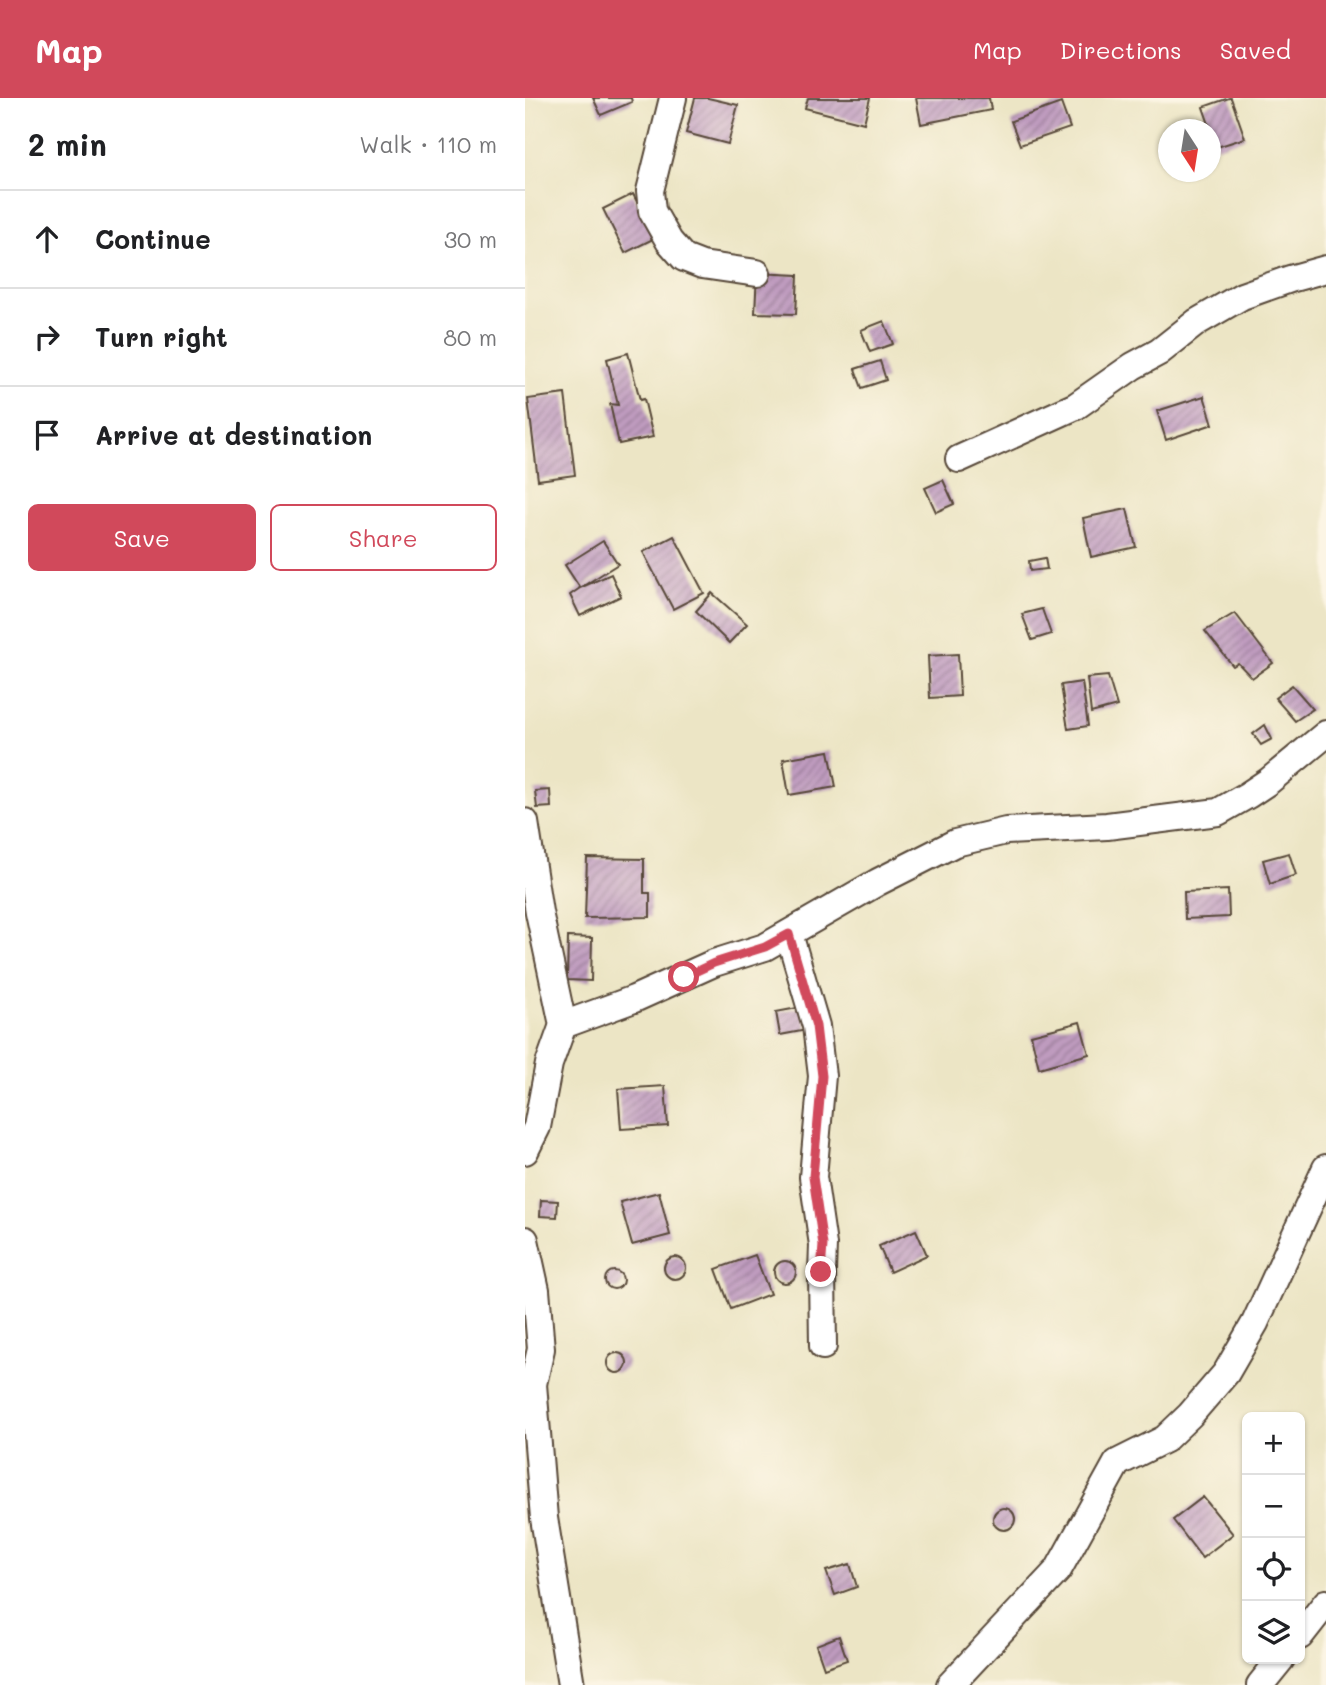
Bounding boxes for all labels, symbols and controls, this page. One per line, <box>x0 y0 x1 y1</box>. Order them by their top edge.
text: Map <box>35 28 103 71</box>
text: Map <box>973 34 1022 65</box>
text: Directions <box>1060 34 1182 65</box>
text: Saved <box>1220 34 1291 65</box>
north arrow <box>1158 119 1221 182</box>
text: 2 min <box>28 124 107 164</box>
text: Walk · 110 m <box>359 129 497 159</box>
icon: ahead <box>28 220 66 258</box>
text: Continue <box>95 222 211 256</box>
text: 30 m <box>444 224 497 254</box>
icon: right <box>28 318 66 356</box>
text: Turn right <box>95 320 228 354</box>
text: 80 m <box>443 322 497 352</box>
icon: arrive <box>28 416 66 454</box>
text: Arrive at destination <box>95 418 372 452</box>
button: Save <box>28 504 256 571</box>
button: Share <box>270 504 497 571</box>
route start <box>668 961 699 992</box>
route end <box>805 1256 836 1287</box>
map controls <box>1242 1412 1305 1664</box>
button: + <box>1242 1412 1305 1475</box>
button: − <box>1242 1475 1305 1538</box>
button: locate <box>1242 1538 1305 1601</box>
button: layers <box>1242 1601 1305 1664</box>

